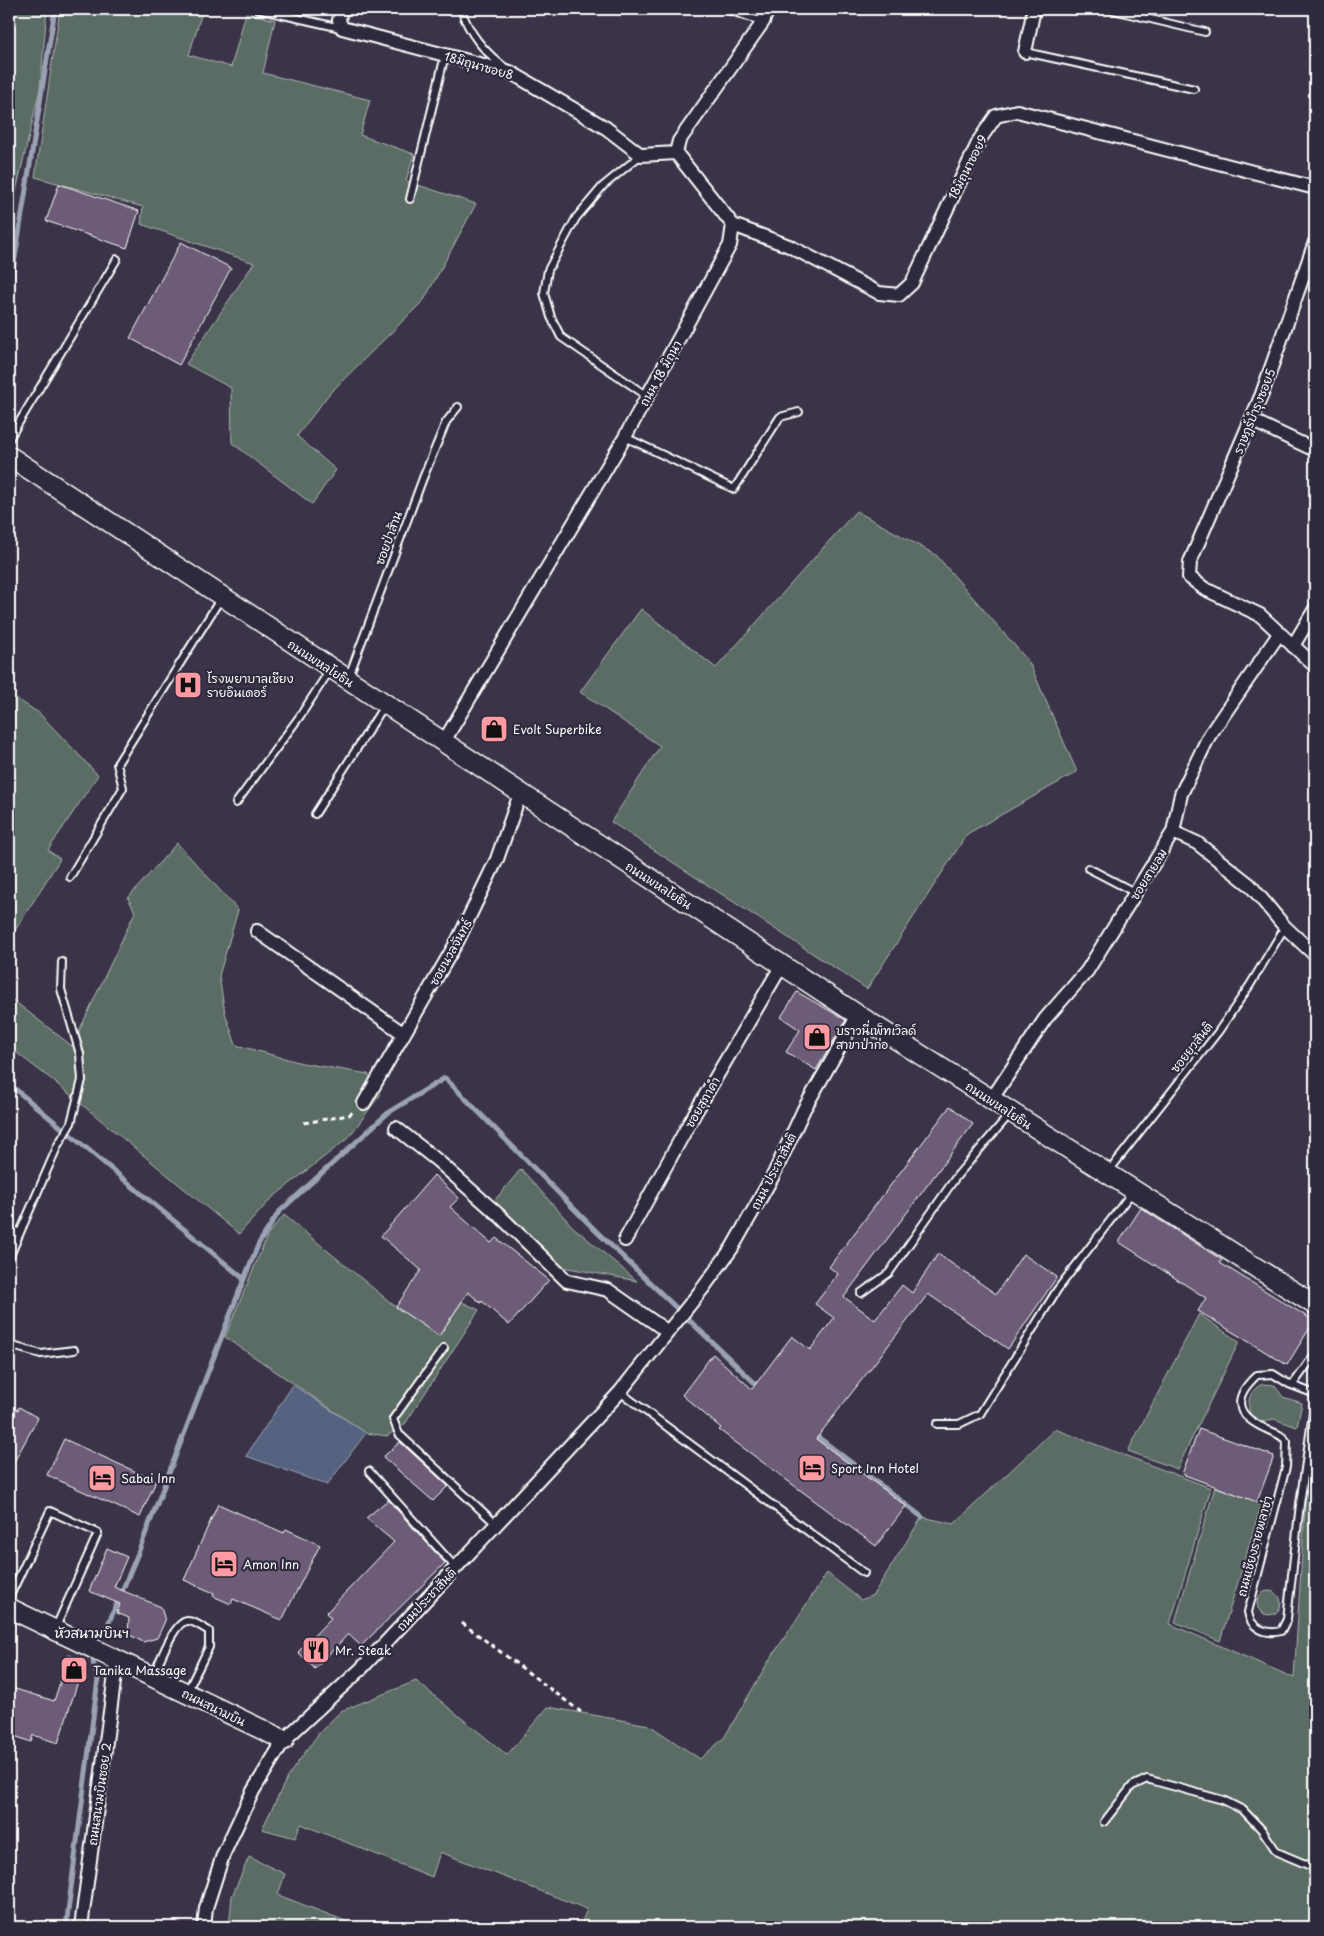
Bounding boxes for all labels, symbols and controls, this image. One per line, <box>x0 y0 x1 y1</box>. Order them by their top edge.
street label: 18มิถุนาซอย8 <box>442 47 516 84</box>
street label: 18มิถุนาซอย9 <box>943 131 992 203</box>
street label: ถนน 18 มิถุนา <box>635 337 686 410</box>
street label: ราษฎร์บำรุงซอย5 <box>1229 366 1280 457</box>
street label: ซอยป่าส้าน <box>370 509 406 567</box>
street label: ถนนพหลโยธิน <box>284 635 358 691</box>
place label: โรงพยาบาลเชียง รายอินเดอร์ <box>207 669 294 701</box>
hospital icon: โรงพยาบาลเชียง รายอินเดอร์ <box>173 670 203 700</box>
shop icon: Evolt Superbike <box>479 714 509 744</box>
place label: Evolt Superbike <box>513 720 602 738</box>
street label: ซอยสายลม <box>1125 845 1171 903</box>
street label: ถนนพหลโยธิน <box>622 857 696 913</box>
street label: ซอยนวลจันทร์ <box>424 915 476 989</box>
street label: ซอยยุวสันติ <box>1165 1018 1217 1077</box>
place label: บราวนี่เพ็ทเวิลด์ สาขาป่าก่อ <box>836 1020 916 1053</box>
shop icon: บราวนี่เพ็ทเวิลด์ สาขาป่าก่อ <box>802 1022 832 1052</box>
street label: ซอยสุภาคำ <box>680 1073 725 1131</box>
street label: ถนนพหลโยธิน <box>962 1077 1036 1133</box>
street label: ถนน ประชาสันติ <box>746 1129 800 1213</box>
hotel icon: Sport Inn Hotel <box>797 1453 827 1483</box>
place label: Sport Inn Hotel <box>831 1459 919 1477</box>
hotel icon: Sabai Inn <box>87 1463 117 1493</box>
place label: Sabai Inn <box>121 1469 175 1487</box>
street label: ถนนเชียงรายพลาซ่า <box>1232 1494 1276 1598</box>
hotel icon: Amon Inn <box>209 1549 239 1579</box>
place label: Amon Inn <box>243 1555 299 1573</box>
street label: ถนนประชาสันติ <box>392 1563 460 1635</box>
district label: หัวสนามบินฯ <box>55 1622 129 1643</box>
restaurant icon: Mr. Steak <box>301 1635 331 1665</box>
place label: Mr. Steak <box>335 1641 391 1659</box>
shop icon: Tanika Massage <box>59 1655 89 1685</box>
place label: Tanika Massage <box>93 1661 186 1679</box>
street label: ถนนสนามบิน <box>179 1684 249 1730</box>
street label: ถนนสนามบินซอย 2 <box>83 1741 115 1847</box>

